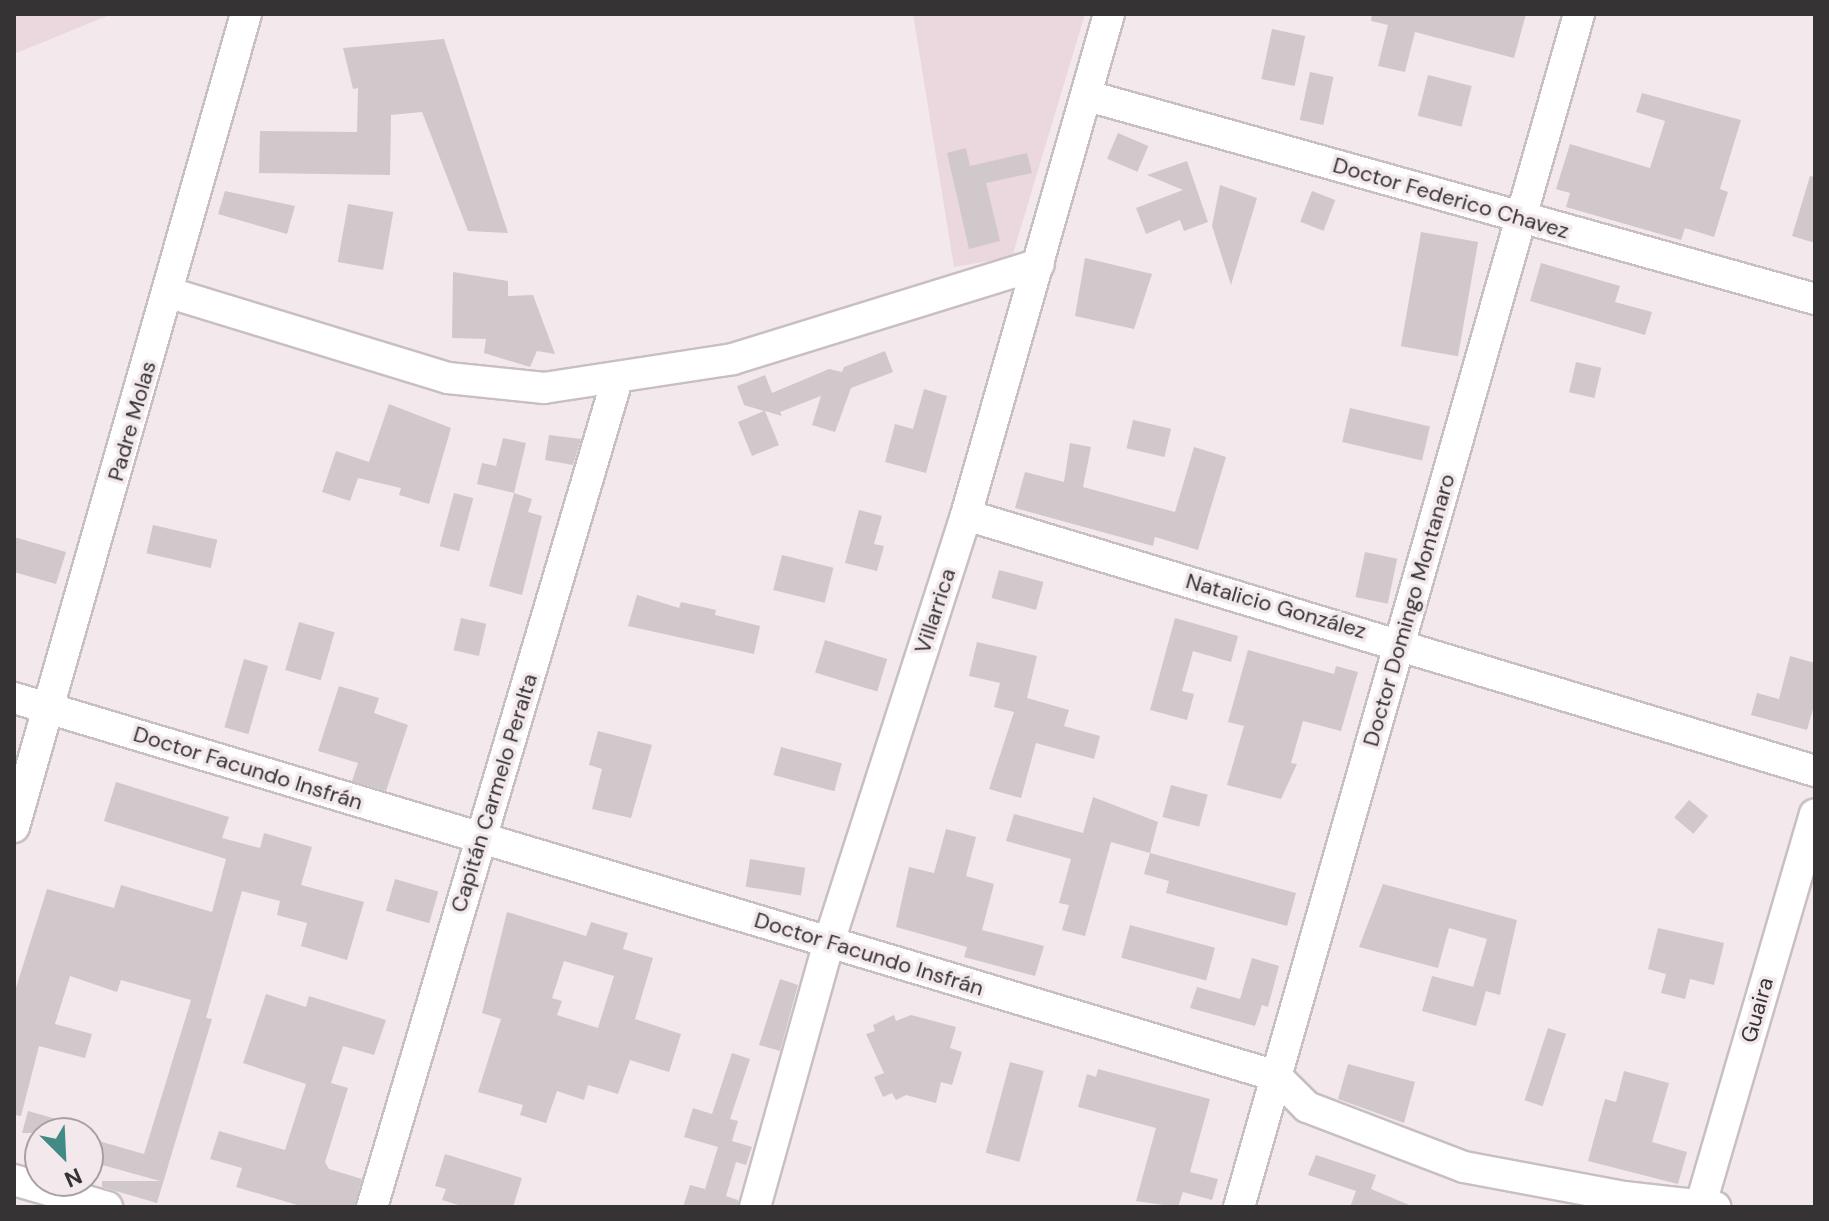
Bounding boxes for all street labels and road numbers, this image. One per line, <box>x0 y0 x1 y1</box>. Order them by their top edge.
street label: Doctor Federico Chavez <box>1330 152 1572 244</box>
street label: Padre Molas <box>102 358 162 484</box>
street label: Doctor Domingo Montanaro <box>1357 471 1461 749</box>
street label: Villarrica <box>909 565 961 657</box>
street label: Natalicio González <box>1183 568 1369 644</box>
street label: Capitán Carmelo Peralta <box>445 671 543 915</box>
street label: Doctor Facundo Insfrán <box>130 721 366 815</box>
street label: Doctor Facundo Insfrán <box>751 907 987 1001</box>
street label: Guaira <box>1735 974 1779 1046</box>

